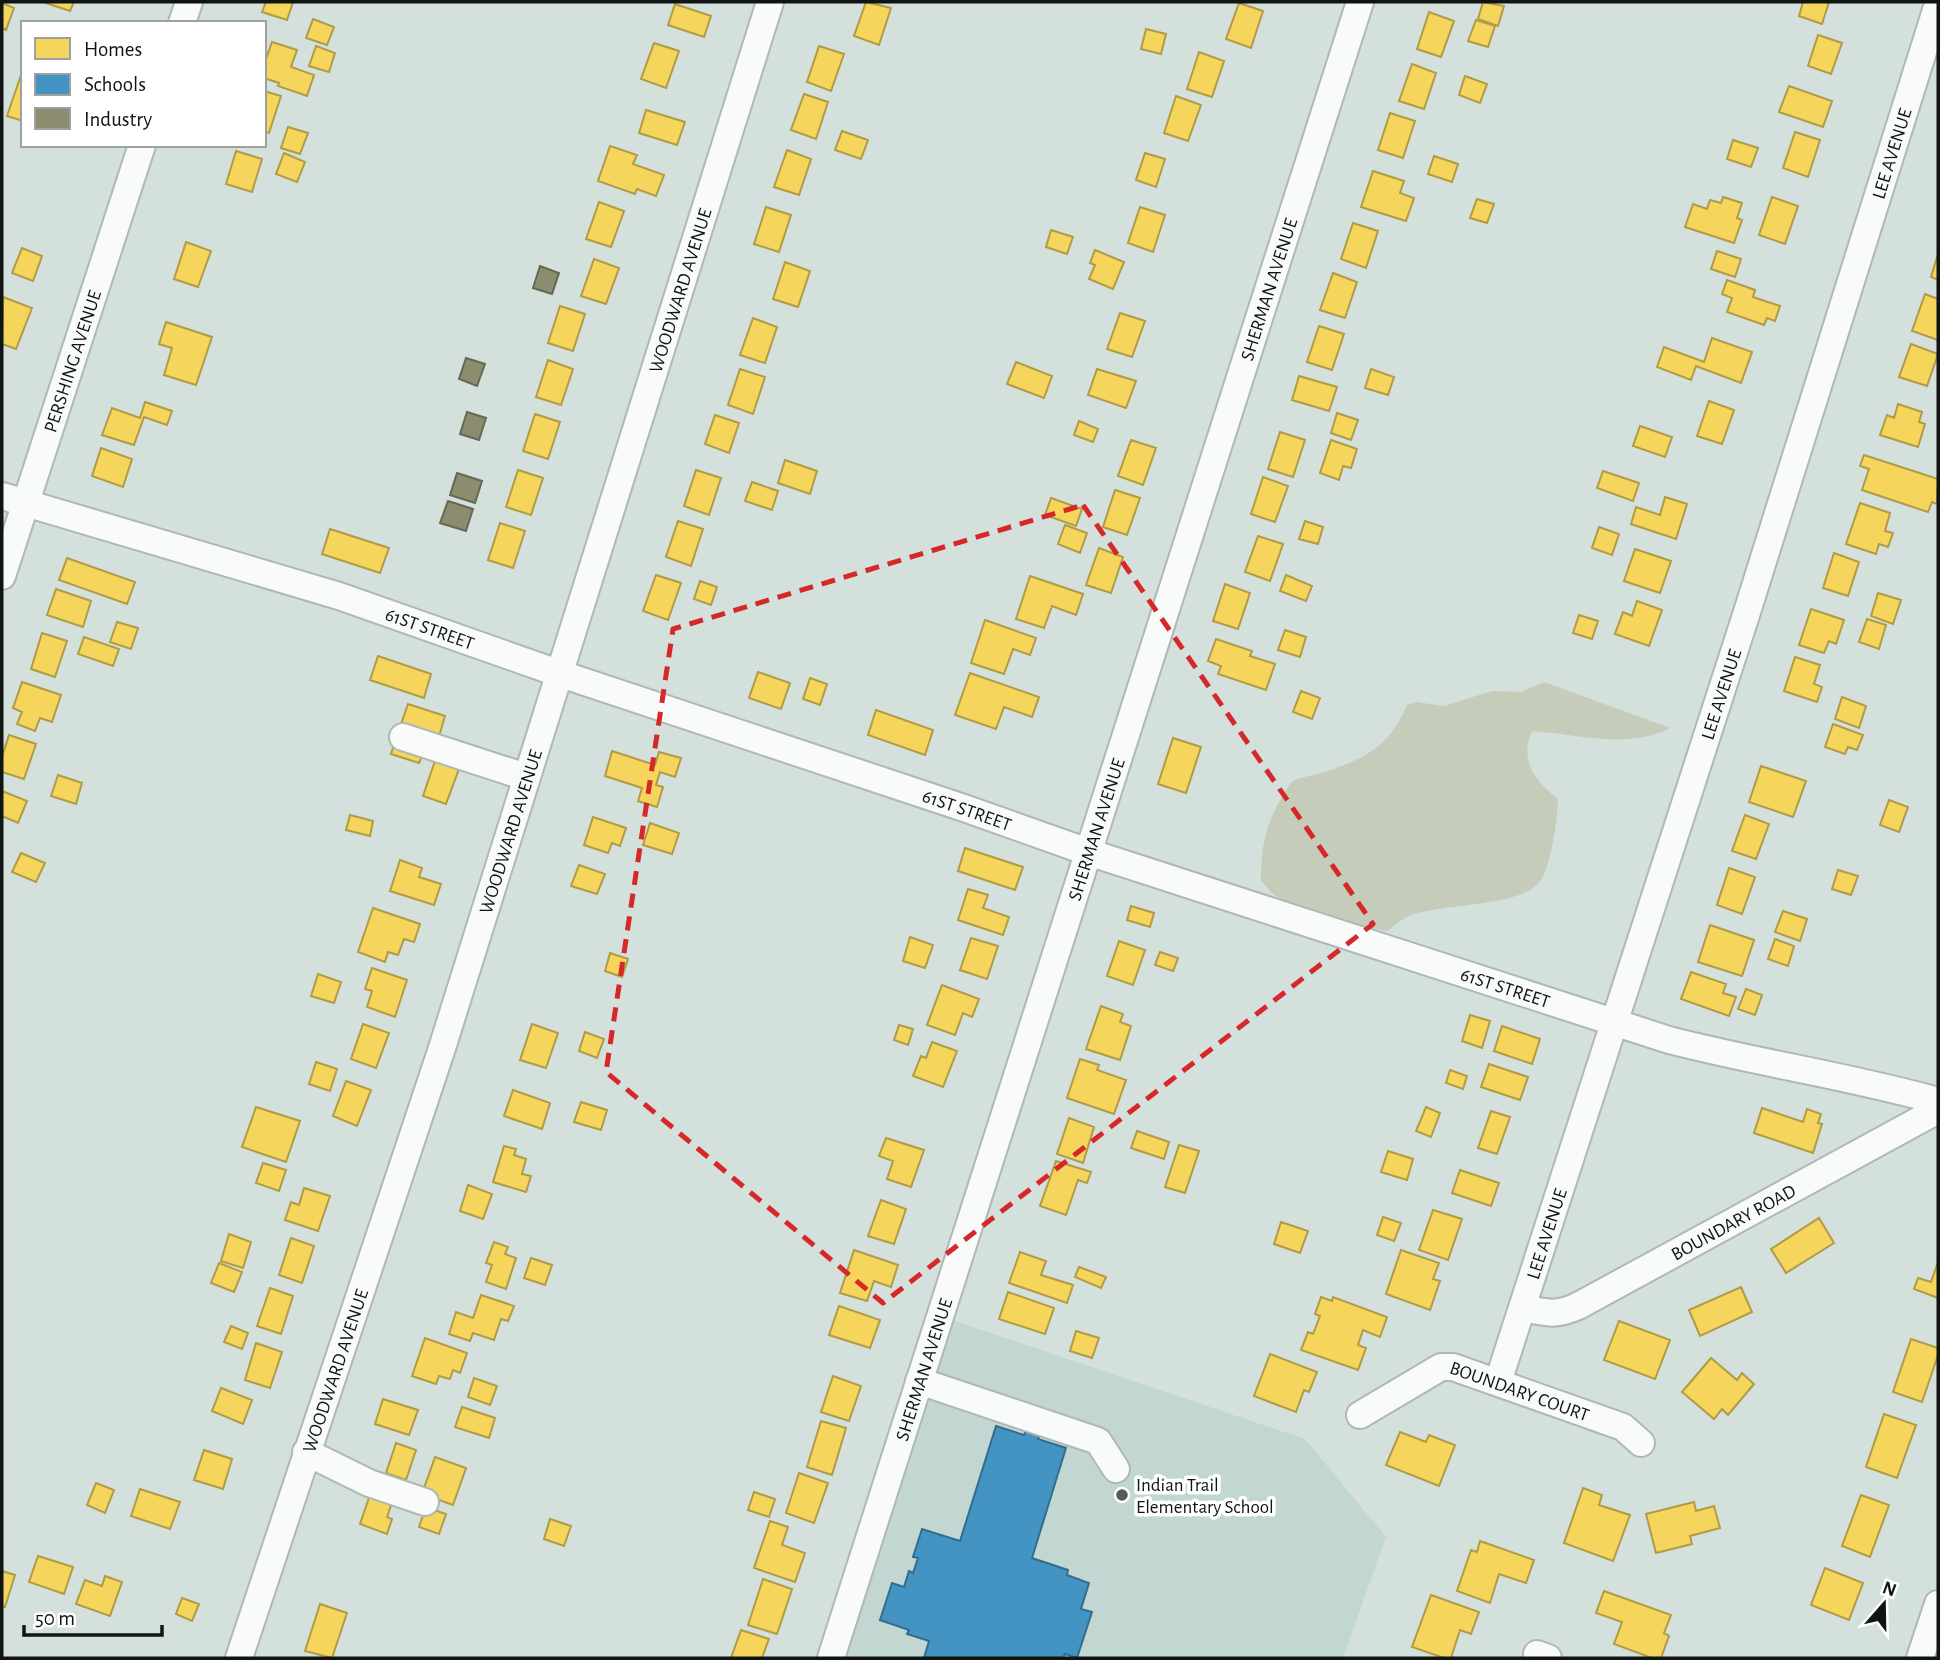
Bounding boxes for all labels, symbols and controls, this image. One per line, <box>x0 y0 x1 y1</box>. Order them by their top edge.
legend <box>21 21 266 147</box>
text: Homes <box>84 39 142 60</box>
text: Schools <box>84 74 146 95</box>
street label: LEE AVENUE <box>1869 106 1916 201</box>
text: Industry <box>84 109 152 130</box>
street label: WOODWARD AVENUE <box>646 206 716 375</box>
street label: SHERMAN AVENUE <box>1238 216 1301 363</box>
street label: PERSHING AVENUE <box>41 288 105 435</box>
street label: 61ST STREET <box>383 605 476 654</box>
street label: LEE AVENUE <box>1698 647 1745 742</box>
street label: WOODWARD AVENUE <box>477 747 546 916</box>
street label: SHERMAN AVENUE <box>1066 756 1129 903</box>
street label: 61ST STREET <box>920 787 1014 835</box>
street label: 61ST STREET <box>1458 965 1552 1012</box>
street label: BOUNDARY ROAD <box>1668 1181 1799 1264</box>
street label: LEE AVENUE <box>1524 1186 1571 1282</box>
street label: WOODWARD AVENUE <box>300 1287 372 1455</box>
street label: SHERMAN AVENUE <box>893 1296 956 1443</box>
street label: BOUNDARY COURT <box>1447 1359 1591 1425</box>
place label: Indian Trail Elementary School <box>1136 1476 1274 1517</box>
marker: Indian Trail Elementary School <box>1114 1487 1130 1503</box>
north arrow <box>1849 1569 1919 1639</box>
text: N <box>1880 1578 1899 1601</box>
scale bar <box>24 1594 163 1638</box>
text: 50 m <box>35 1608 75 1629</box>

